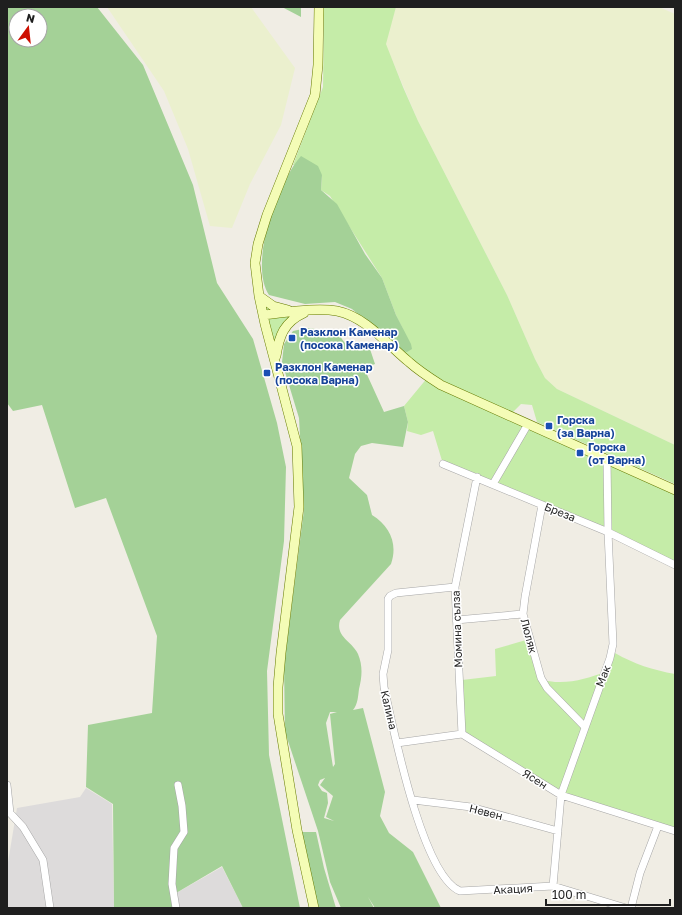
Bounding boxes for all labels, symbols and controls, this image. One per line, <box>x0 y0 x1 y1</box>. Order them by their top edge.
north arrow <box>8 8 48 48</box>
text: N <box>25 10 36 25</box>
place label: Разклон Каменар (посока Каменар) <box>300 325 399 351</box>
marker: Разклон Каменар (посока Каменар) <box>287 333 297 343</box>
place label: Разклон Каменар (посока Варна) <box>275 360 373 386</box>
marker: Разклон Каменар (посока Варна) <box>262 368 272 378</box>
place label: Горска (за Варна) <box>557 413 615 439</box>
marker: Горска (за Варна) <box>544 421 554 431</box>
place label: Горска (от Варна) <box>588 440 645 466</box>
marker: Горска (от Варна) <box>575 448 585 458</box>
street label: Бреза <box>543 499 578 524</box>
street label: Момина сълза <box>449 590 464 668</box>
street label: Люляк <box>519 617 541 655</box>
street label: Мак <box>593 663 613 688</box>
street label: Калина <box>379 689 400 731</box>
street label: Ясен <box>521 766 550 791</box>
street label: Невен <box>468 801 504 822</box>
street label: Акация <box>493 881 533 896</box>
scale bar <box>546 881 670 907</box>
text: 100 m <box>552 887 586 902</box>

